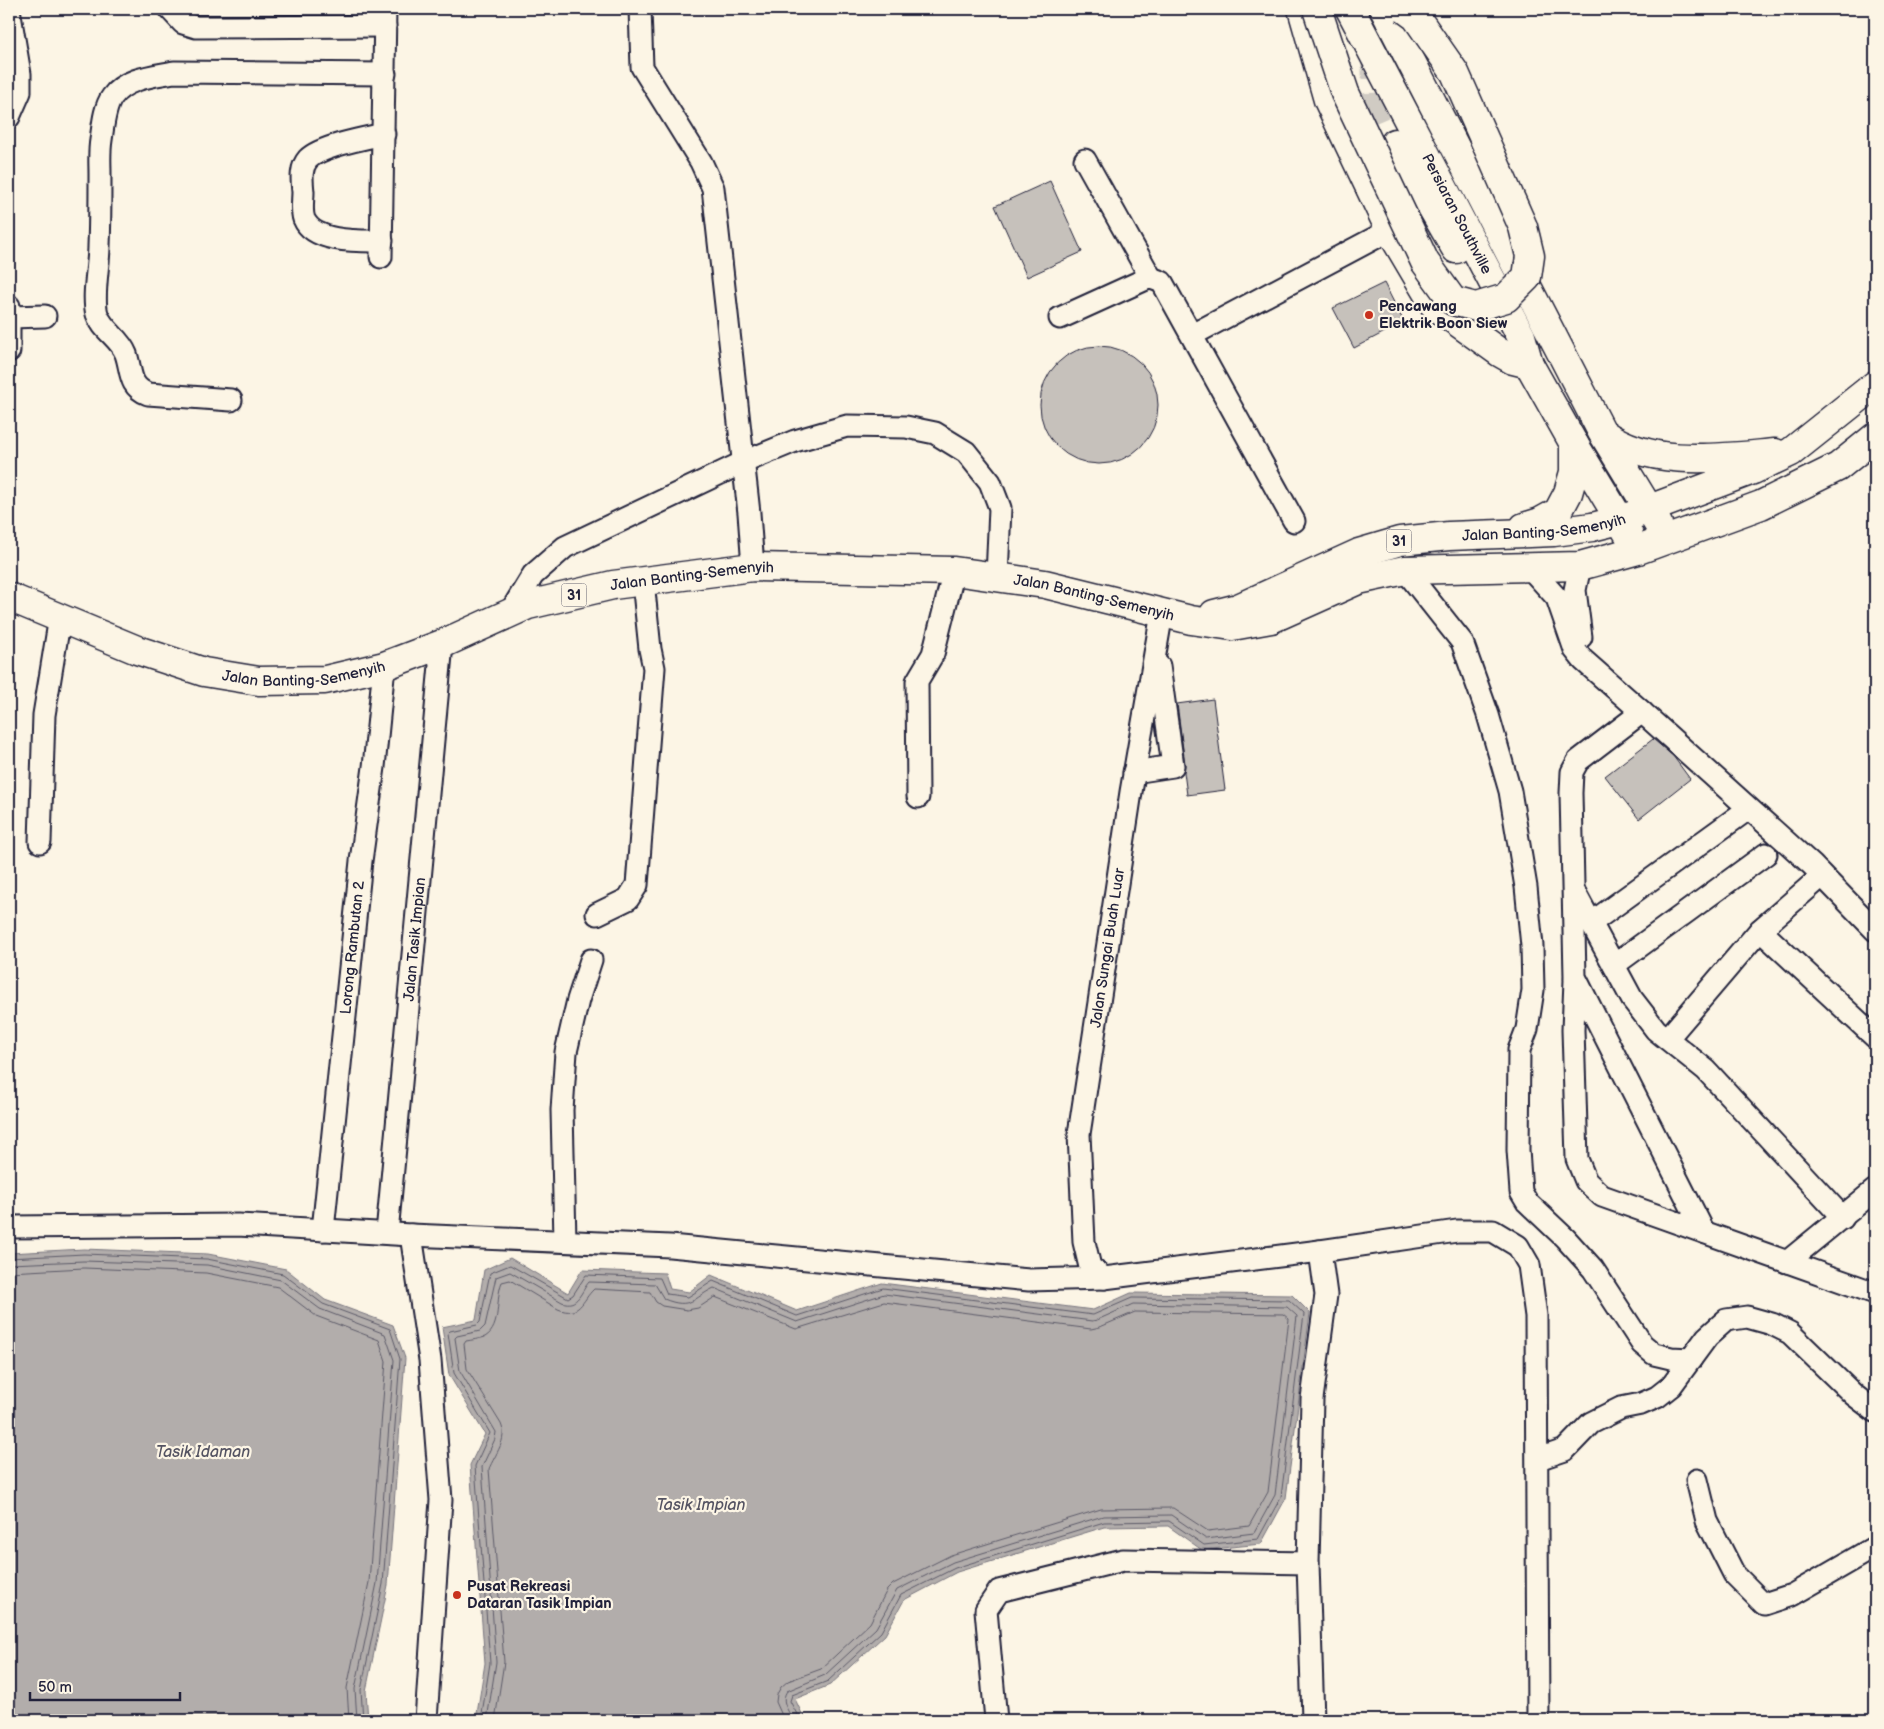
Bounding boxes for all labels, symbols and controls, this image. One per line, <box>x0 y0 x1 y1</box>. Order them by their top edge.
street label: Persiaran Southville <box>1418 150 1496 277</box>
place label: Pencawang Elektrik Boon Siew <box>1379 297 1507 333</box>
marker: Pencawang Elektrik Boon Siew <box>1363 309 1375 321</box>
street label: Jalan Banting-Semenyih <box>1462 509 1628 545</box>
road number: 31 <box>1386 530 1412 552</box>
street label: Jalan Banting-Semenyih <box>609 557 774 595</box>
street label: Jalan Banting-Semenyih <box>1012 570 1176 625</box>
road number: 31 <box>562 584 586 606</box>
street label: Jalan Banting-Semenyih <box>221 657 387 691</box>
street label: Jalan Sungai Buah Luar <box>1086 866 1129 1029</box>
street label: Jalan Tasik Impian <box>399 876 430 1002</box>
street label: Lorong Rambutan 2 <box>336 880 368 1015</box>
water label: Tasik Idaman <box>156 1443 250 1462</box>
water label: Tasik Impian <box>656 1496 746 1515</box>
place label: Pusat Rekreasi Dataran Tasik Impian <box>467 1577 612 1613</box>
marker: Pusat Rekreasi Dataran Tasik Impian <box>451 1589 463 1601</box>
scale bar <box>30 1669 180 1701</box>
text: 50 m <box>38 1678 72 1697</box>

